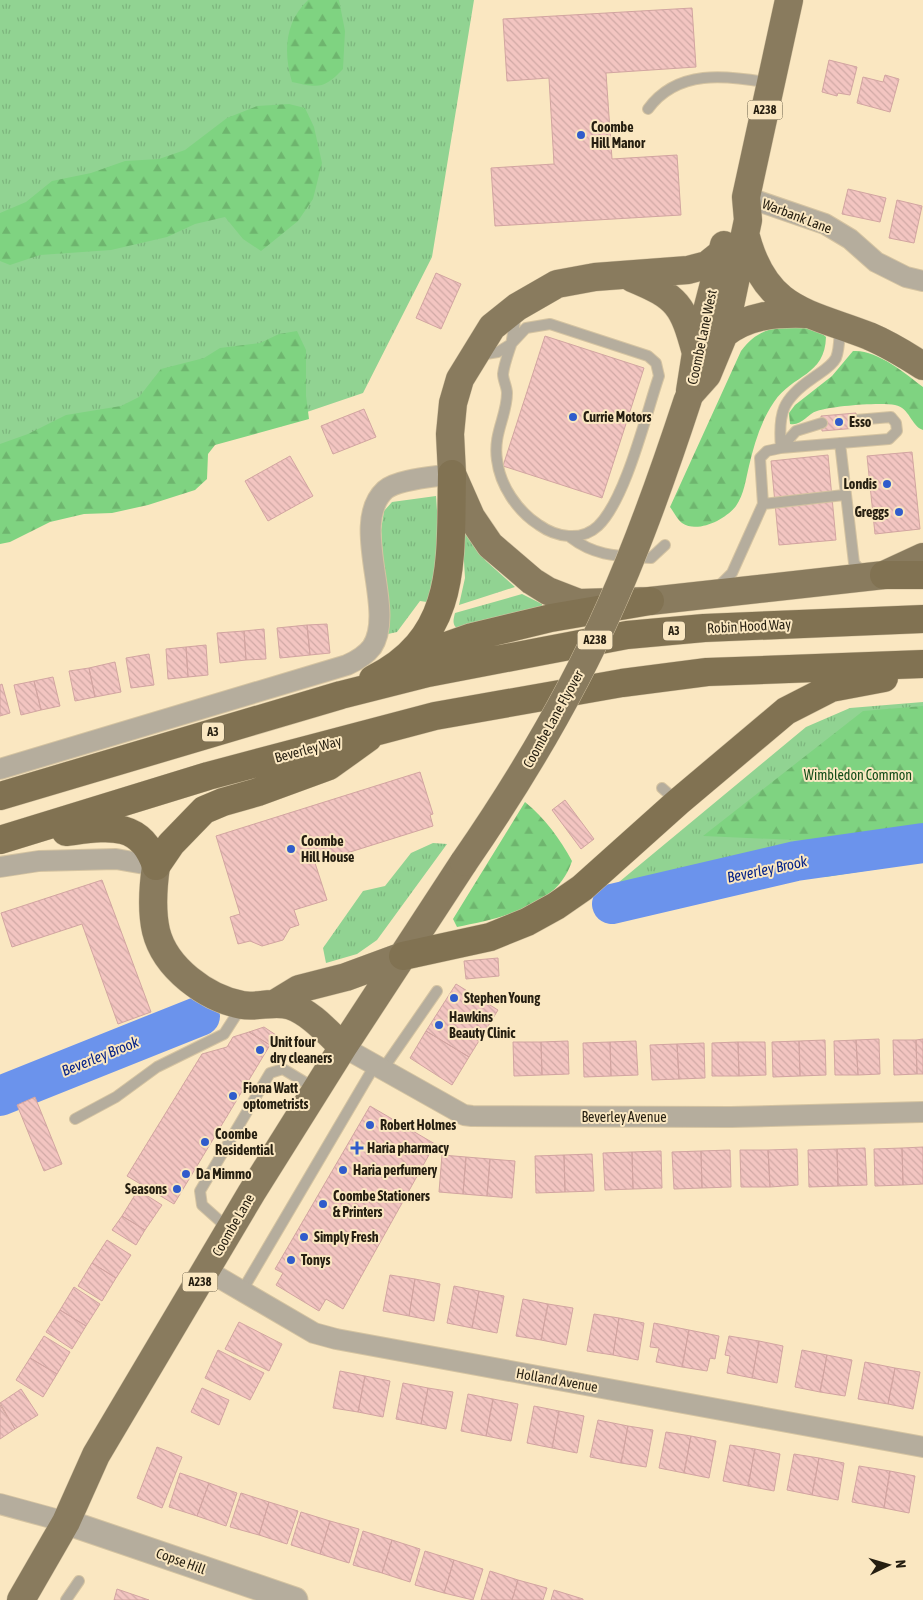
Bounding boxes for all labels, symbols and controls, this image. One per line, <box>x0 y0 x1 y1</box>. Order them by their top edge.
road number: A238 <box>748 100 782 120</box>
place label: Coombe Hill Manor <box>591 119 646 151</box>
marker: Coombe Hill Manor <box>575 129 587 141</box>
street label: Warbank Lane <box>760 195 834 237</box>
street label: Coombe Lane West <box>684 288 720 386</box>
place label: Currie Motors <box>583 409 651 425</box>
marker: Currie Motors <box>567 411 579 423</box>
place label: Esso <box>849 414 872 430</box>
marker: Esso <box>833 416 845 428</box>
place label: Londis <box>843 476 877 492</box>
marker: Londis <box>881 478 893 490</box>
place label: Greggs <box>854 504 889 520</box>
marker: Greggs <box>893 506 905 518</box>
street label: Robin Hood Way <box>707 616 792 636</box>
road number: A3 <box>663 622 685 640</box>
road number: A238 <box>578 630 612 650</box>
street label: Coombe Lane Flyover <box>520 667 587 770</box>
road number: A3 <box>202 722 224 742</box>
street label: Beverley Way <box>273 732 343 766</box>
park label: Wimbledon Common <box>804 767 912 783</box>
place label: Coombe Hill House <box>301 833 354 865</box>
marker: Coombe Hill House <box>285 843 297 855</box>
water label: Beverley Brook <box>725 852 809 886</box>
place label: Stephen Young <box>464 990 541 1006</box>
marker: Stephen Young <box>448 992 460 1004</box>
place label: Hawkins Beauty Clinic <box>449 1009 516 1041</box>
marker: Hawkins Beauty Clinic <box>433 1019 445 1031</box>
water label: Beverley Brook <box>59 1033 141 1079</box>
place label: Unit four dry cleaners <box>270 1034 332 1066</box>
marker: Unit four dry cleaners <box>254 1044 266 1056</box>
place label: Fiona Watt optometrists <box>243 1080 308 1112</box>
marker: Fiona Watt optometrists <box>227 1090 239 1102</box>
street label: Beverley Avenue <box>581 1109 667 1125</box>
place label: Robert Holmes <box>380 1117 456 1133</box>
marker: Robert Holmes <box>364 1119 376 1131</box>
place label: Coombe Residential <box>215 1126 274 1158</box>
marker: Coombe Residential <box>199 1136 211 1148</box>
place label: Haria pharmacy <box>367 1140 449 1156</box>
marker: Haria pharmacy <box>351 1142 363 1154</box>
place label: Haria perfumery <box>353 1162 438 1178</box>
marker: Haria perfumery <box>337 1164 349 1176</box>
place label: Da Mimmo <box>196 1166 252 1182</box>
marker: Da Mimmo <box>180 1168 192 1180</box>
place label: Seasons <box>125 1181 167 1197</box>
marker: Seasons <box>171 1183 183 1195</box>
place label: Coombe Stationers & Printers <box>333 1188 430 1220</box>
street label: Coombe Lane <box>209 1191 257 1259</box>
marker: Coombe Stationers & Printers <box>317 1198 329 1210</box>
place label: Simply Fresh <box>314 1229 379 1245</box>
marker: Simply Fresh <box>298 1231 310 1243</box>
place label: Tonys <box>301 1252 330 1268</box>
marker: Tonys <box>285 1254 297 1266</box>
road number: A238 <box>182 1272 218 1291</box>
street label: Holland Avenue <box>515 1365 599 1395</box>
north arrow <box>863 1540 913 1590</box>
street label: Copse Hill <box>154 1545 208 1577</box>
text: N <box>893 1559 909 1569</box>

